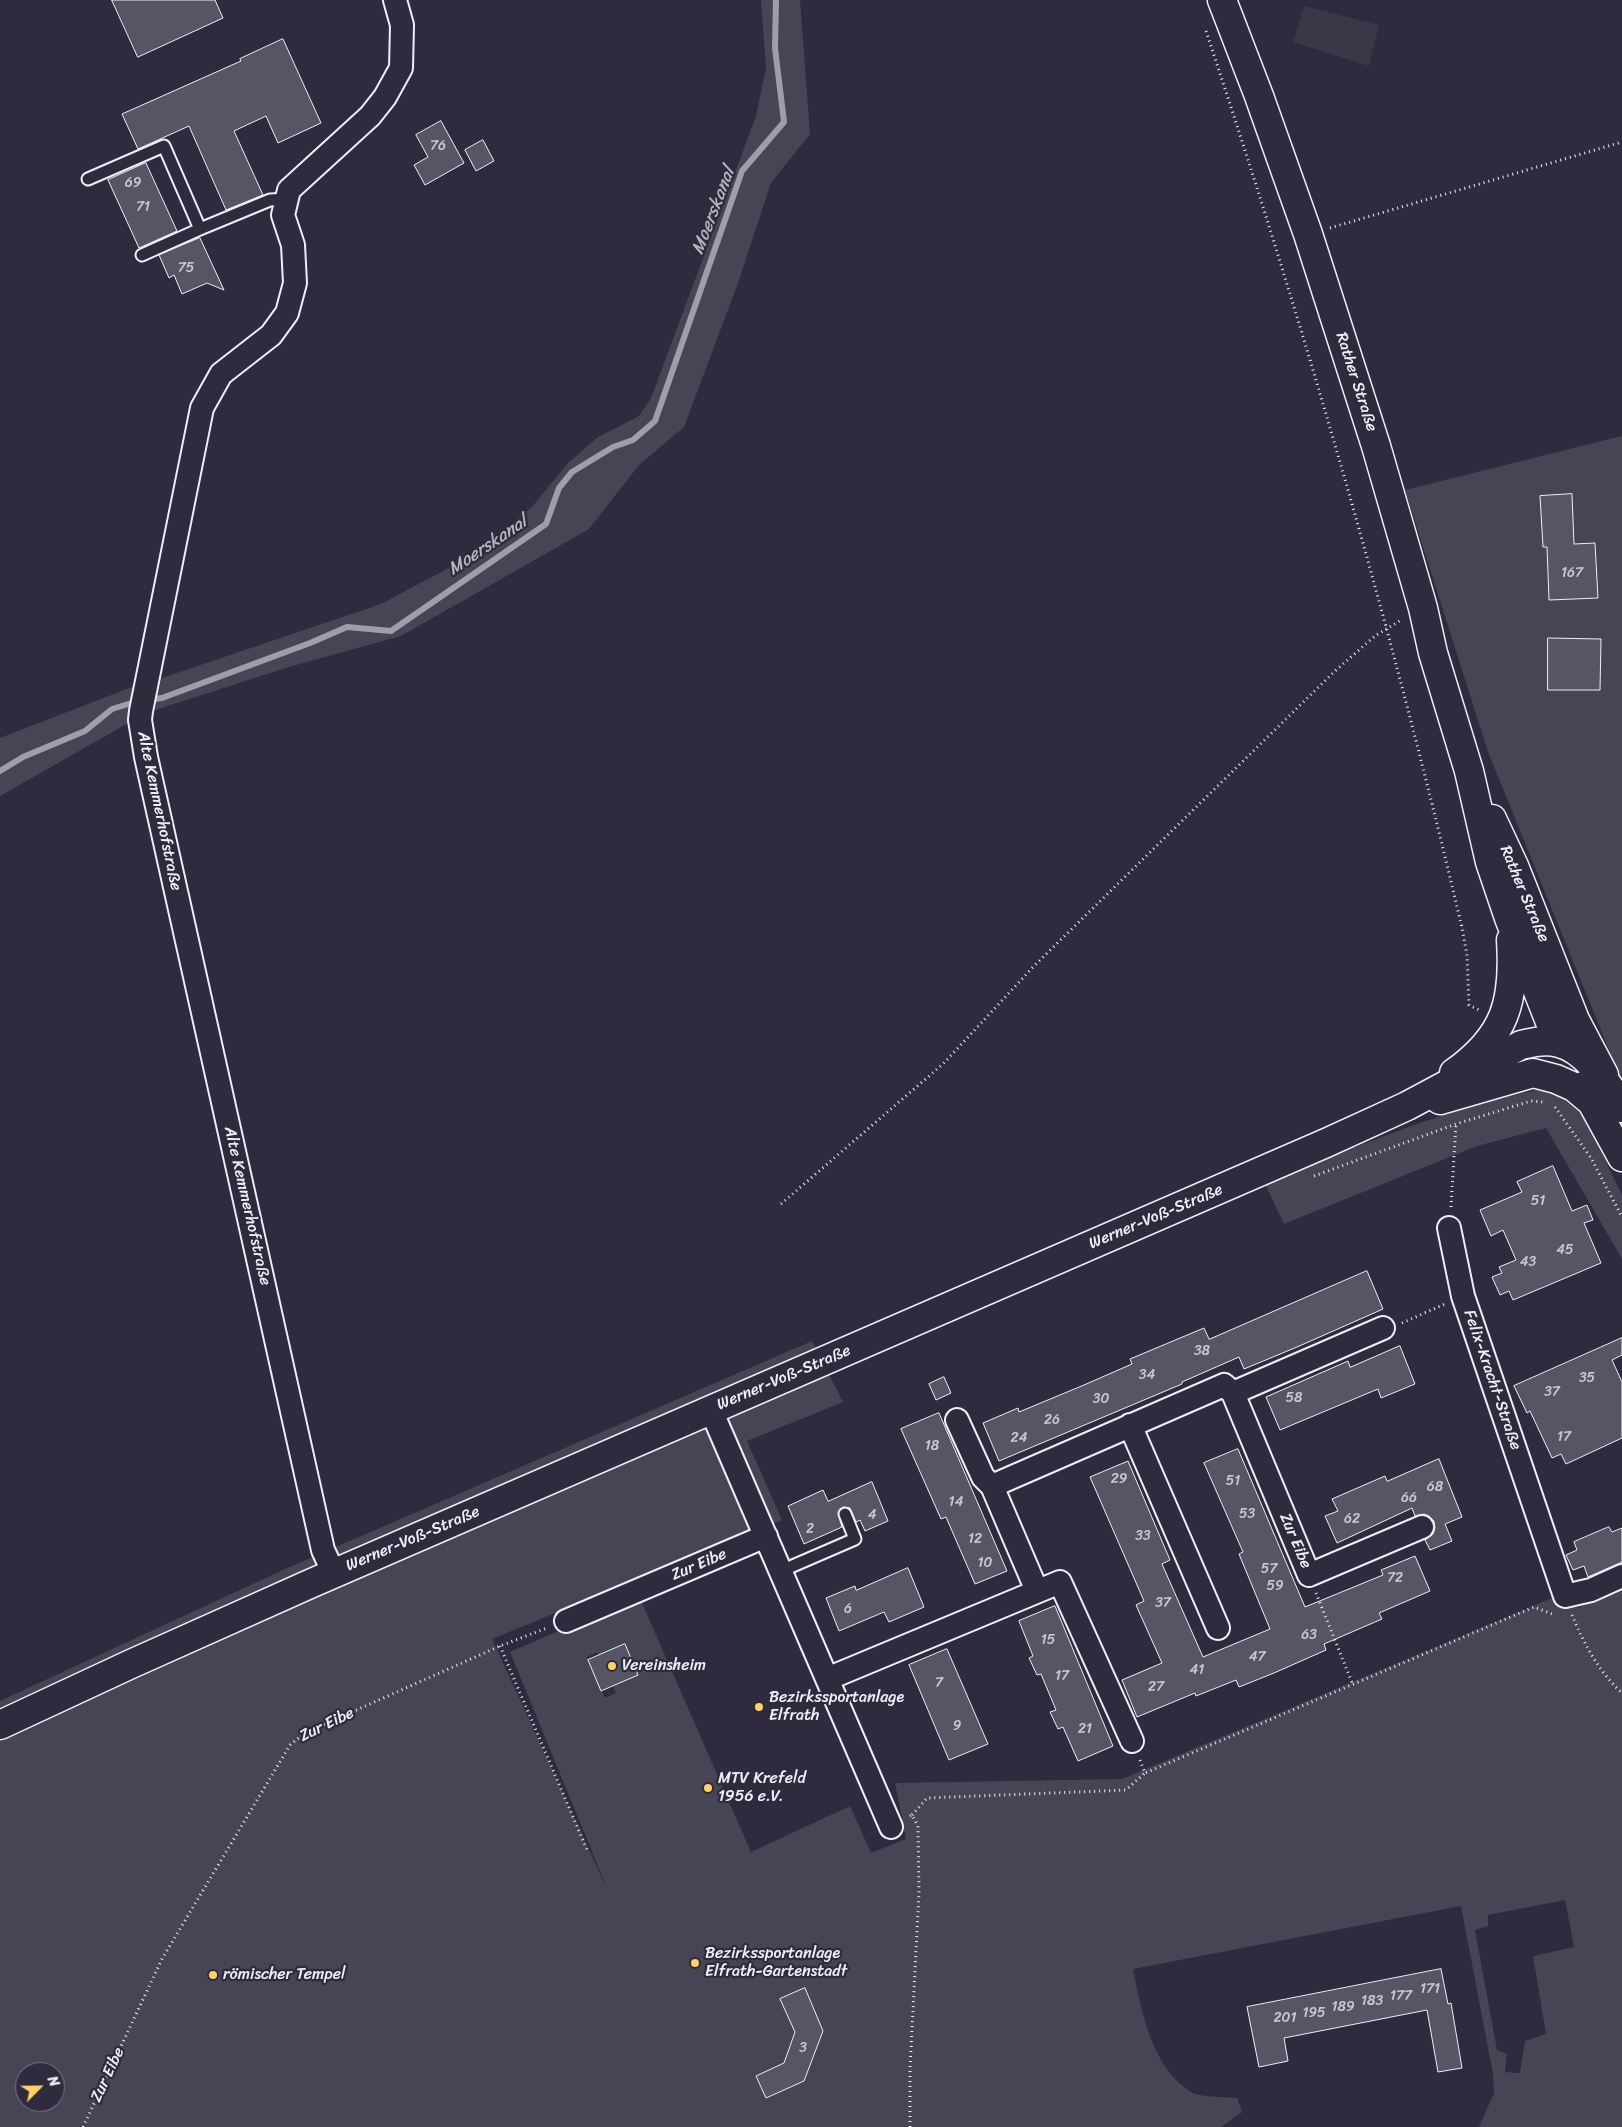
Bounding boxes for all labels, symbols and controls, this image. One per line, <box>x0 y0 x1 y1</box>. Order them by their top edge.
house number: 76 <box>430 138 446 154</box>
water label: Moerskanal <box>688 165 740 257</box>
house number: 69 <box>125 175 141 191</box>
house number: 71 <box>136 199 150 215</box>
house number: 75 <box>178 260 194 276</box>
street label: Rather Straße <box>1331 330 1381 434</box>
water label: Moerskanal <box>444 512 532 580</box>
house number: 167 <box>1561 565 1583 581</box>
street label: Alte Kemmerhofstraße <box>133 730 185 892</box>
street label: Rather Straße <box>1495 843 1553 945</box>
street label: Alte Kemmerhofstraße <box>219 1125 275 1287</box>
street label: Werner-Voß-Straße <box>1086 1180 1226 1254</box>
house number: 51 <box>1531 1193 1545 1209</box>
house number: 45 <box>1556 1242 1574 1258</box>
house number: 43 <box>1520 1254 1536 1270</box>
street label: Felix-Kracht-Straße <box>1459 1307 1525 1453</box>
street label: Werner-Voß-Straße <box>714 1341 854 1415</box>
house number: 38 <box>1194 1343 1210 1359</box>
house number: 34 <box>1139 1367 1155 1383</box>
house number: 35 <box>1579 1370 1595 1386</box>
house number: 37 <box>1544 1384 1560 1400</box>
house number: 58 <box>1286 1390 1302 1406</box>
house number: 30 <box>1093 1391 1109 1407</box>
house number: 26 <box>1044 1412 1060 1428</box>
house number: 17 <box>1557 1429 1571 1445</box>
house number: 24 <box>1011 1430 1027 1446</box>
house number: 18 <box>925 1438 939 1454</box>
house number: 29 <box>1111 1471 1127 1487</box>
house number: 51 <box>1226 1473 1240 1489</box>
house number: 68 <box>1427 1479 1443 1495</box>
house number: 66 <box>1401 1490 1417 1506</box>
house number: 14 <box>949 1494 963 1510</box>
street label: Werner-Voß-Straße <box>343 1502 483 1576</box>
house number: 53 <box>1239 1506 1255 1522</box>
house number: 4 <box>868 1507 876 1523</box>
street label: Zur Eibe <box>1275 1510 1315 1572</box>
house number: 62 <box>1344 1511 1360 1527</box>
house number: 2 <box>806 1521 814 1537</box>
house number: 33 <box>1135 1528 1151 1544</box>
house number: 12 <box>968 1531 982 1547</box>
street label: Zur Eibe <box>668 1545 730 1585</box>
house number: 10 <box>978 1555 992 1571</box>
house number: 57 <box>1261 1561 1277 1577</box>
house number: 72 <box>1387 1570 1403 1586</box>
house number: 59 <box>1266 1578 1284 1594</box>
house number: 37 <box>1155 1595 1171 1611</box>
house number: 6 <box>844 1601 852 1617</box>
house number: 63 <box>1301 1627 1317 1643</box>
house number: 15 <box>1041 1632 1055 1648</box>
house number: 47 <box>1249 1649 1265 1665</box>
place label: Vereinsheim <box>622 1656 706 1676</box>
marker: Vereinsheim <box>606 1660 618 1672</box>
house number: 41 <box>1190 1662 1204 1678</box>
house number: 17 <box>1055 1668 1069 1684</box>
house number: 7 <box>935 1675 943 1691</box>
house number: 27 <box>1148 1679 1164 1695</box>
place label: Bezirkssportanlage Elfrath <box>769 1688 904 1726</box>
marker: Bezirkssportanlage Elfrath <box>753 1701 765 1713</box>
street label: Zur Eibe <box>297 1704 357 1746</box>
house number: 9 <box>953 1718 961 1734</box>
house number: 21 <box>1078 1721 1092 1737</box>
place label: MTV Krefeld 1956 e.V. <box>718 1769 806 1807</box>
marker: MTV Krefeld 1956 e.V. <box>702 1782 714 1794</box>
place label: Bezirkssportanlage Elfrath-Gartenstadt <box>705 1944 847 1982</box>
marker: Bezirkssportanlage Elfrath-Gartenstadt <box>689 1957 701 1969</box>
place label: römischer Tempel <box>223 1965 345 1985</box>
marker: römischer Tempel <box>207 1969 219 1981</box>
house number: 171 <box>1420 1981 1440 1997</box>
house number: 177 <box>1390 1988 1412 2004</box>
house number: 183 <box>1361 1993 1383 2009</box>
house number: 189 <box>1331 1999 1355 2015</box>
house number: 195 <box>1302 2005 1326 2021</box>
house number: 201 <box>1274 2010 1296 2026</box>
house number: 3 <box>799 2040 807 2056</box>
street label: Zur Eibe <box>87 2045 129 2105</box>
north arrow <box>15 2062 65 2112</box>
text: N <box>40 2072 67 2091</box>

